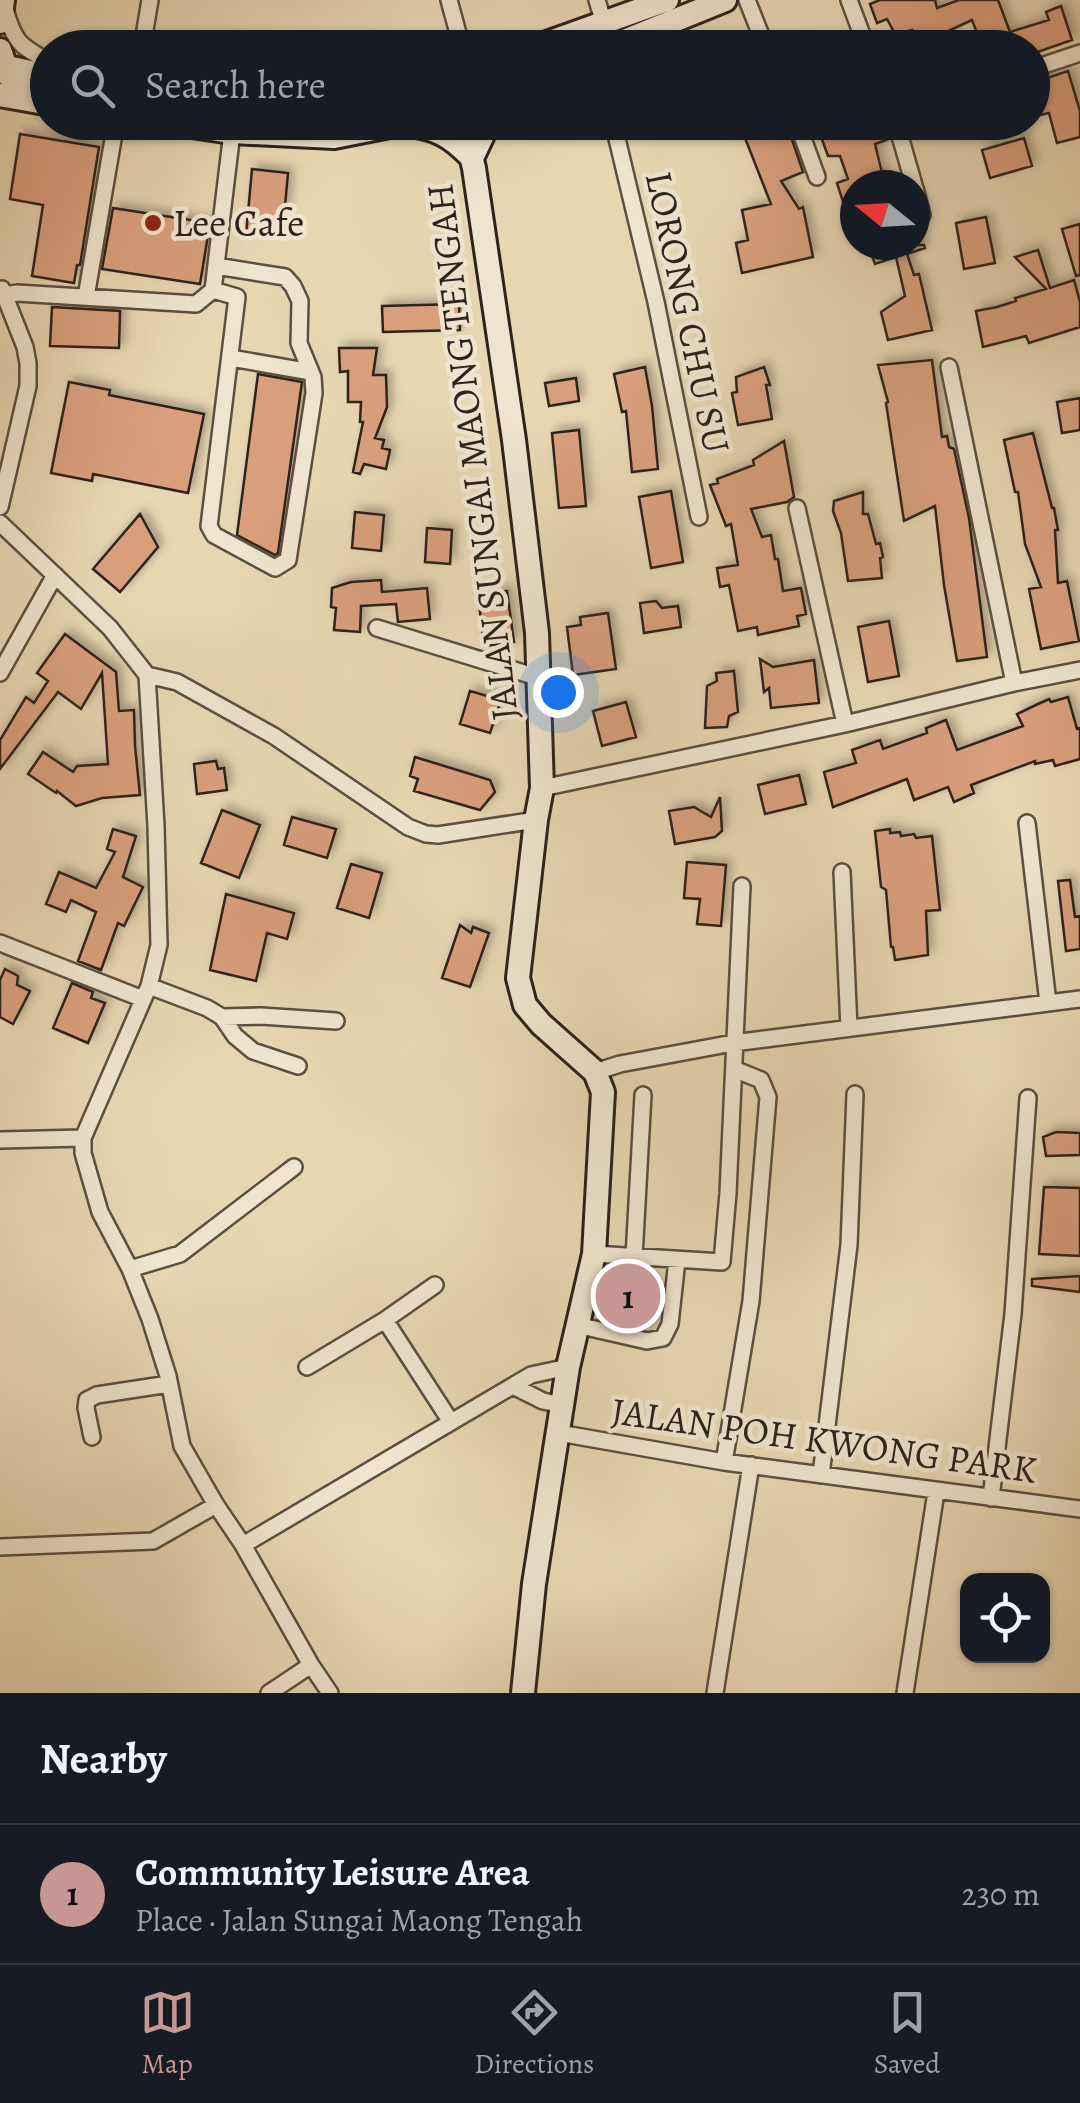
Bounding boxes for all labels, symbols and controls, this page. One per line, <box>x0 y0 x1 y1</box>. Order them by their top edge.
search box <box>30 30 1050 140</box>
icon: search <box>65 58 120 113</box>
text: Search here <box>145 59 326 111</box>
street label: LORONG CHU SU <box>633 166 743 458</box>
north arrow <box>840 170 930 260</box>
street label: JALAN SUNGAI MAONG TENGAH <box>413 180 531 724</box>
place label: Lee Cafe <box>173 197 304 249</box>
marker: Lee Cafe <box>142 212 164 234</box>
your location <box>533 667 584 718</box>
pin: 1 <box>596 1258 660 1334</box>
street label: JALAN POH KWONG PARK <box>608 1384 1040 1496</box>
map controls <box>960 1573 1050 1663</box>
button: locate <box>960 1573 1050 1663</box>
text: Nearby <box>40 1730 167 1787</box>
text: Community Leisure Area <box>135 1846 530 1898</box>
text: 1 <box>67 1872 78 1916</box>
text: 230 m <box>961 1872 1040 1916</box>
text: Place · Jalan Sungai Maong Tengah <box>135 1898 583 1942</box>
tab: Map <box>140 1985 195 2083</box>
tab: Directions <box>474 1985 594 2083</box>
tab: Saved <box>874 1985 940 2083</box>

